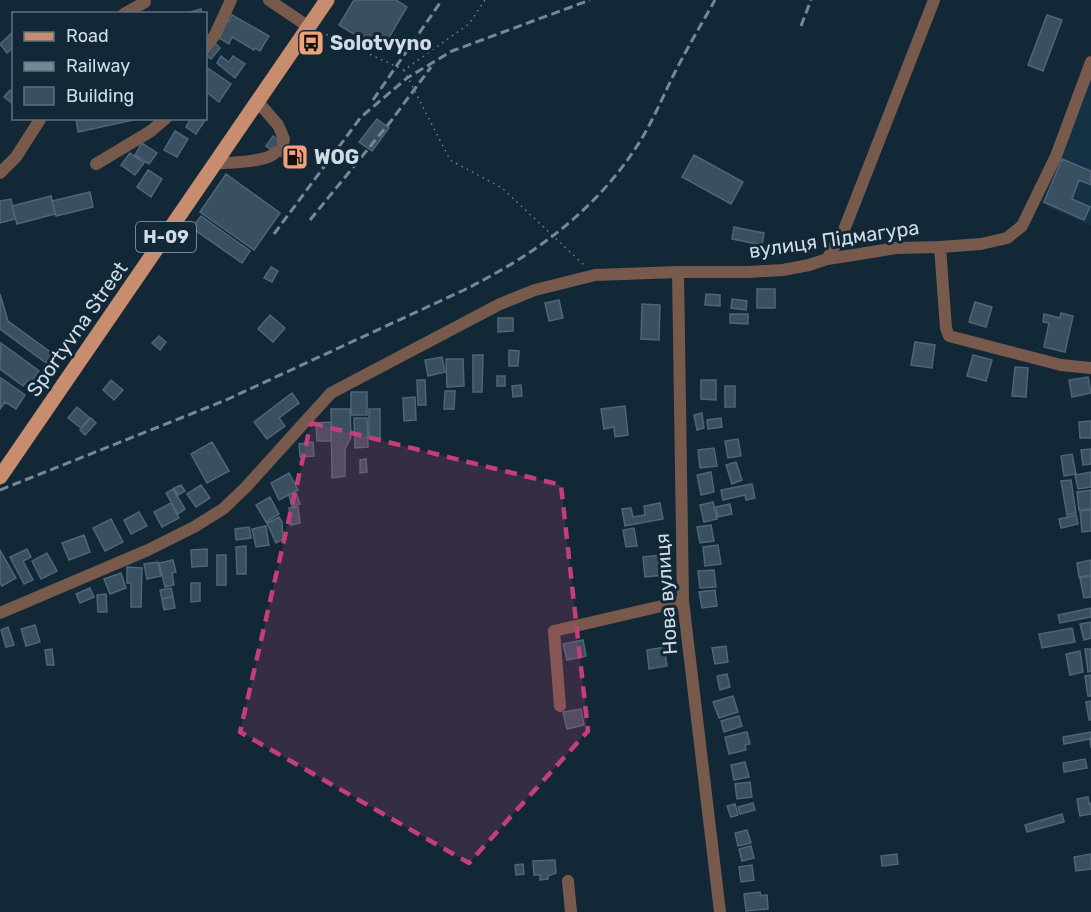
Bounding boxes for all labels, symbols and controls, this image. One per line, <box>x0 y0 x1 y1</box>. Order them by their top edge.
legend <box>12 12 207 120</box>
text: Road <box>66 25 109 47</box>
bus stop icon: Solotvyno <box>296 28 326 58</box>
place label: Solotvyno <box>330 31 432 55</box>
text: Railway <box>66 55 130 77</box>
text: Building <box>66 85 134 107</box>
fuel station icon: WOG <box>280 142 310 172</box>
place label: WOG <box>314 145 359 169</box>
street label: вулиця Підмагура <box>747 215 921 263</box>
road number: Н-09 <box>136 222 196 252</box>
street label: Sportyvna Street <box>21 257 133 401</box>
street label: Нова вулиця <box>650 533 682 655</box>

